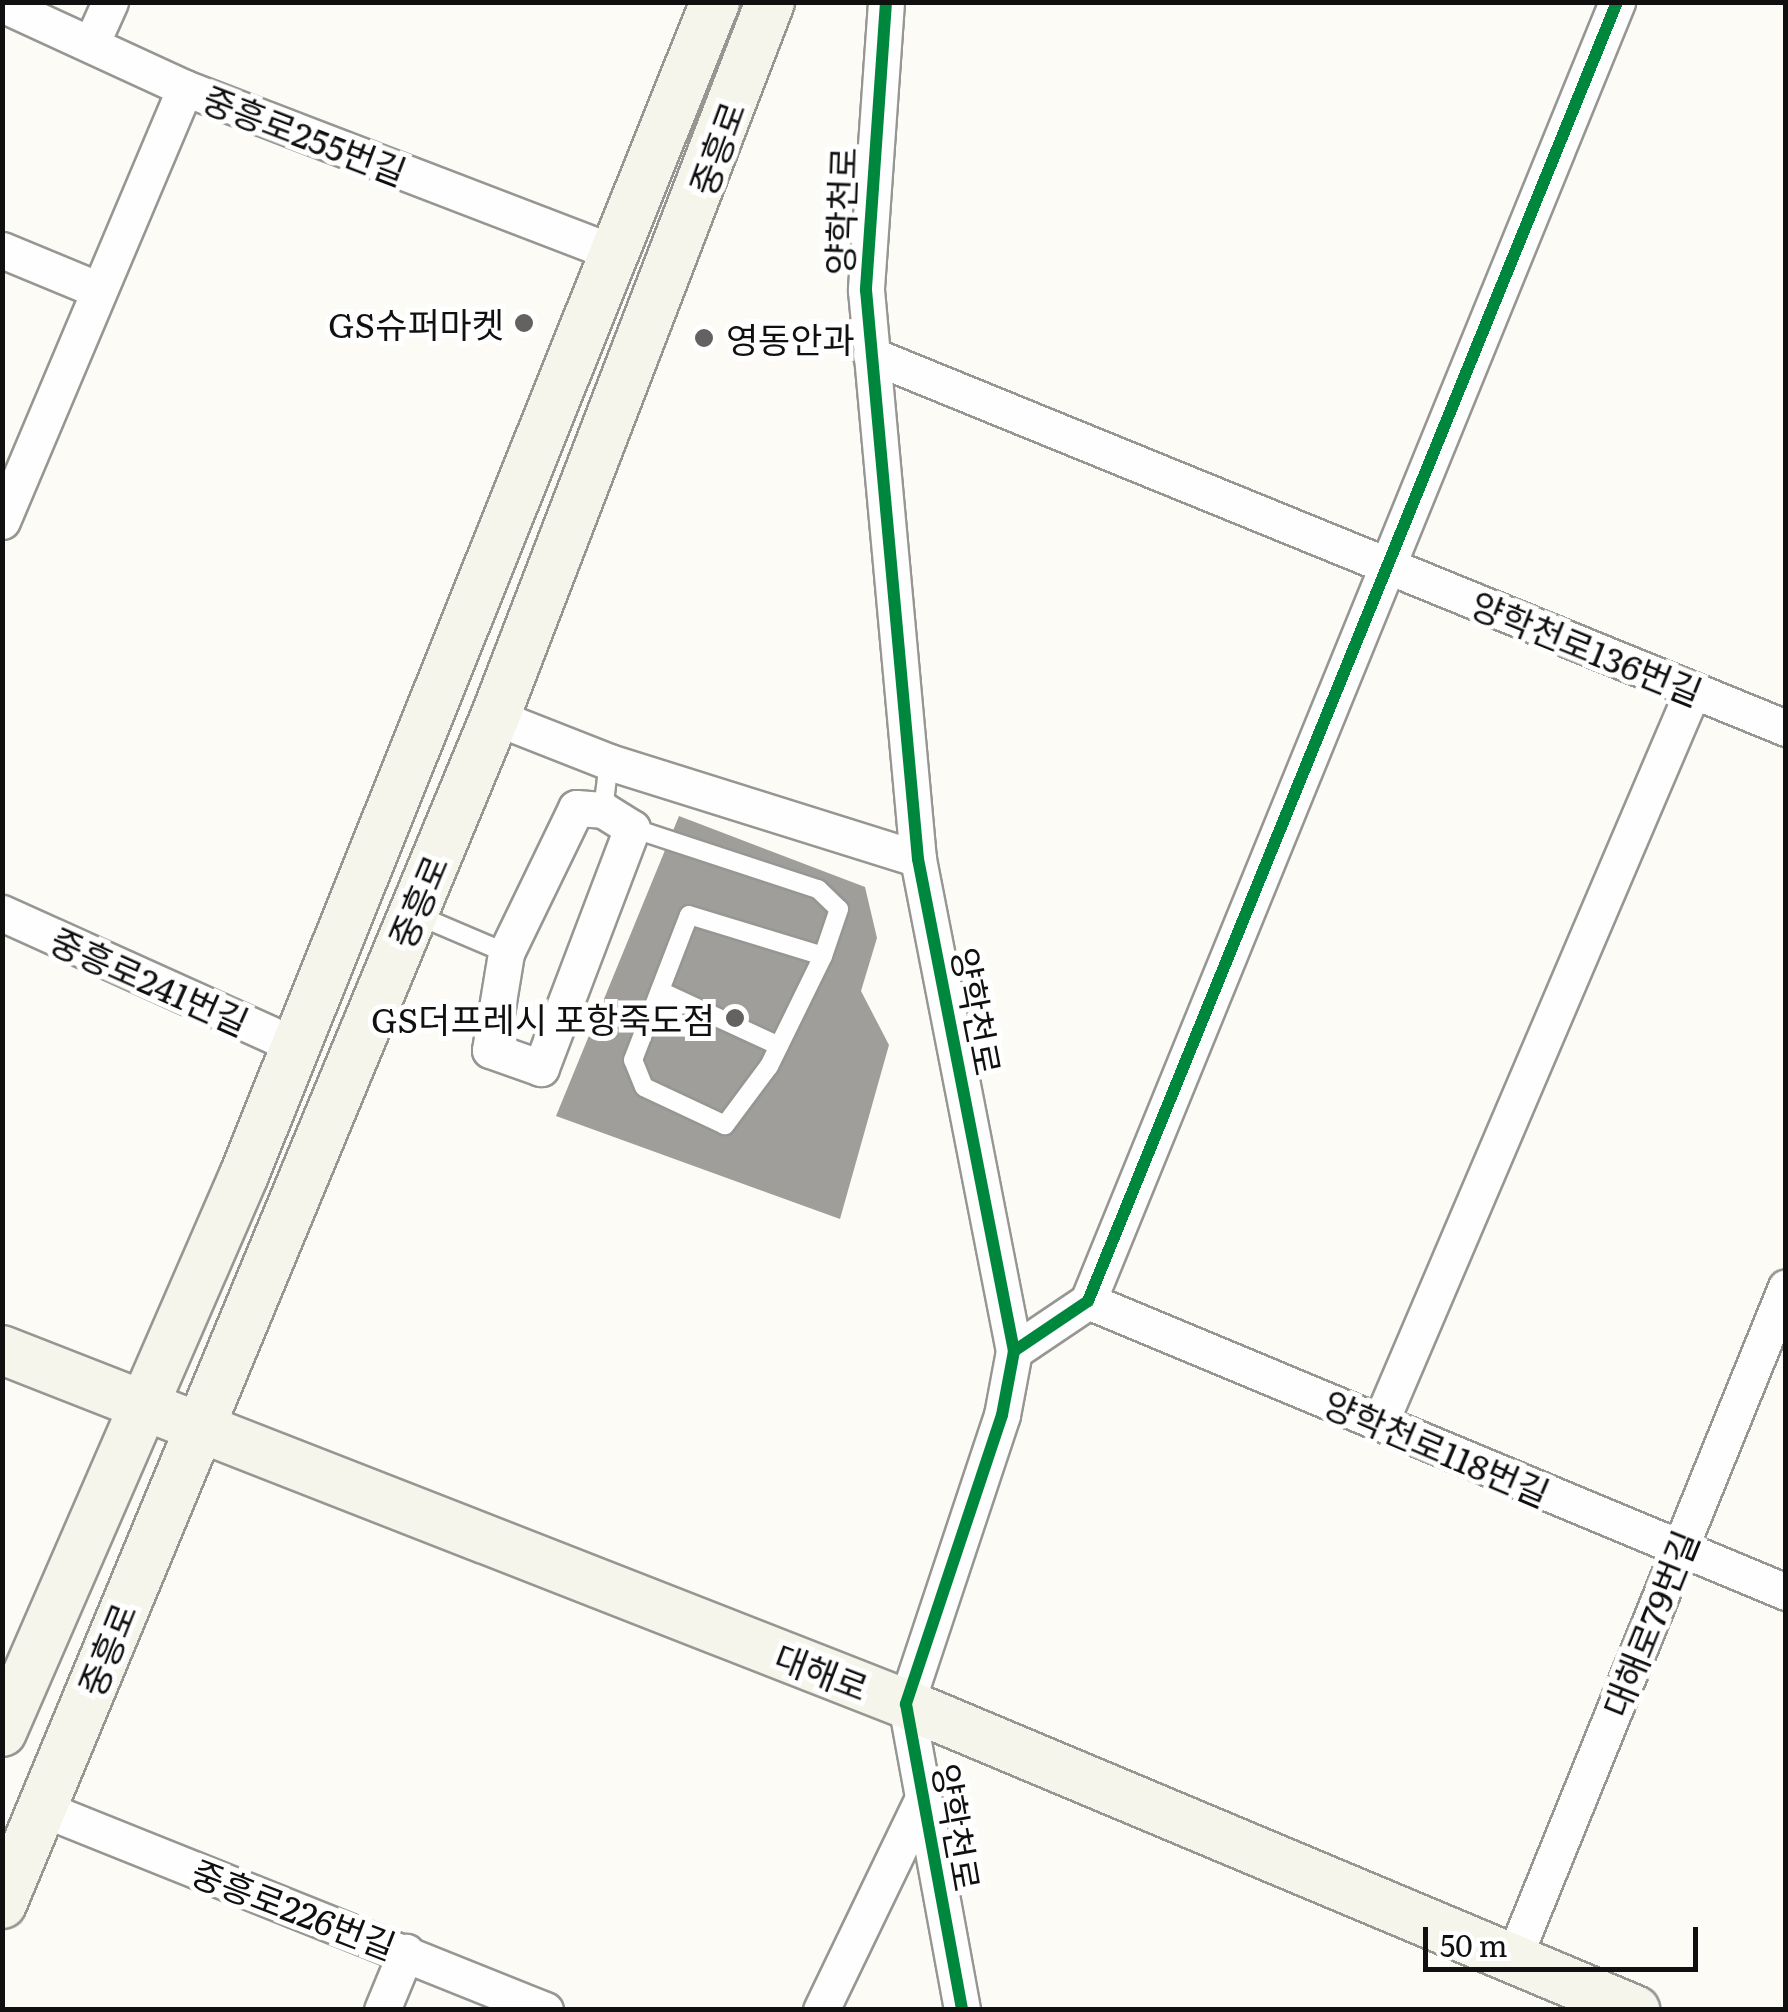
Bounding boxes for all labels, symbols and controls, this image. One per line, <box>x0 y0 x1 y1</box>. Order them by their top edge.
street label: 중흥로255번길 <box>197 76 413 192</box>
street label: 중흥로 <box>680 95 752 201</box>
street label: 양학천로 <box>817 146 863 276</box>
place label: GS슈퍼마켓 <box>328 302 504 344</box>
marker: GS슈퍼마켓 <box>513 312 535 334</box>
place label: 영동안과 <box>726 317 855 359</box>
marker: 영동안과 <box>691 325 717 351</box>
street label: 양학천로136번길 <box>1465 582 1709 712</box>
street label: 중흥로 <box>379 848 455 954</box>
street label: 중흥로241번길 <box>44 918 256 1042</box>
street label: 양학천로 <box>945 944 1011 1078</box>
place label: GS더프레시 포항죽도점 <box>371 997 715 1039</box>
marker: GS더프레시 포항죽도점 <box>724 1007 746 1029</box>
street label: 양학천로118번길 <box>1318 1381 1556 1513</box>
street label: 대해로79번길 <box>1593 1524 1705 1722</box>
street label: 중흥로 <box>68 1596 144 1702</box>
street label: 대해로 <box>769 1634 875 1708</box>
street label: 양학천로 <box>926 1760 990 1894</box>
street label: 중흥로226번길 <box>186 1850 402 1966</box>
scale bar <box>1428 1907 1703 1969</box>
text: 50 m <box>1440 1922 1508 1966</box>

